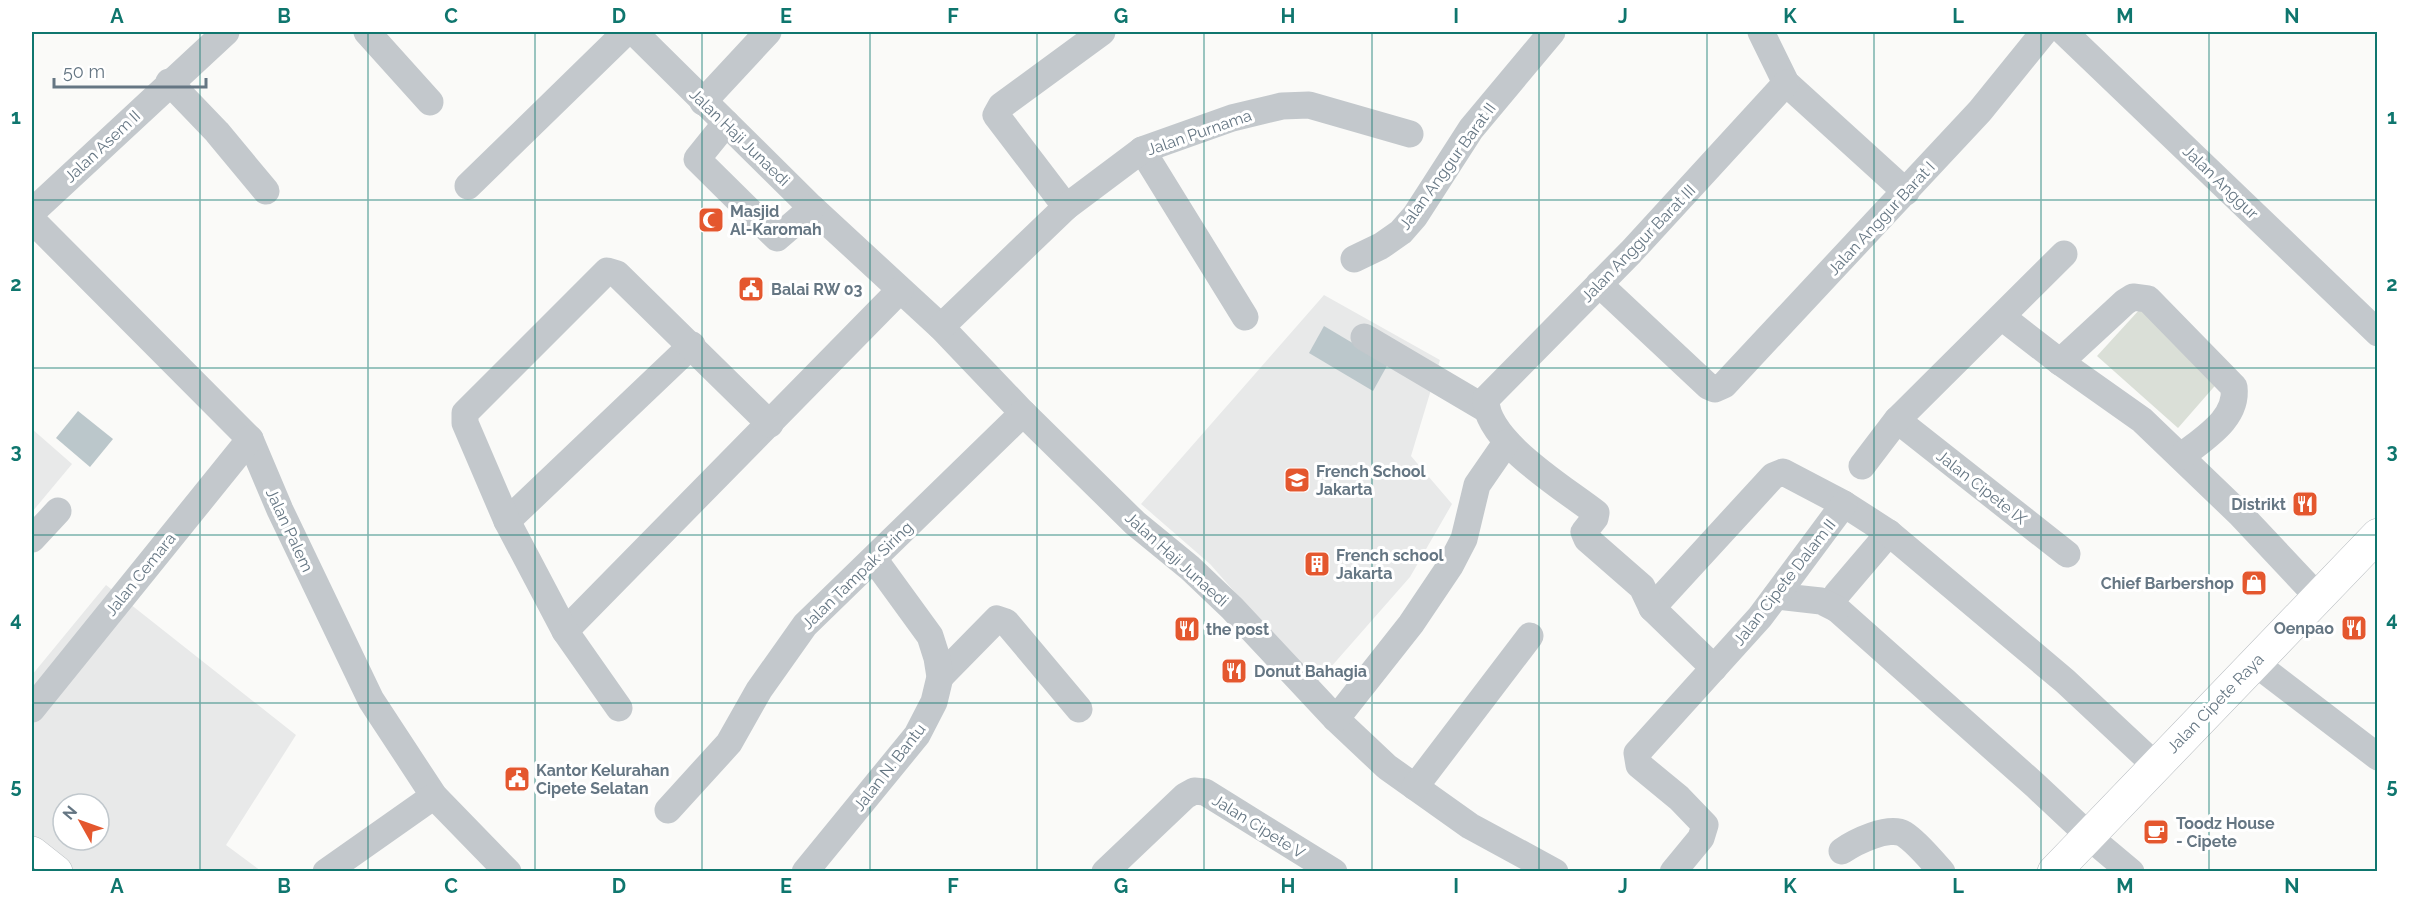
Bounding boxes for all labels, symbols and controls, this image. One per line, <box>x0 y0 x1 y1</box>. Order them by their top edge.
text: A <box>110 4 124 28</box>
text: B <box>277 4 291 28</box>
text: C <box>444 4 458 28</box>
text: D <box>612 4 626 28</box>
text: E <box>780 4 792 28</box>
text: F <box>947 4 959 28</box>
text: G <box>1114 4 1128 28</box>
text: H <box>1281 4 1295 28</box>
text: I <box>1453 4 1459 28</box>
text: J <box>1618 4 1628 28</box>
text: K <box>1783 4 1797 28</box>
text: L <box>1952 4 1964 28</box>
text: M <box>2116 4 2134 28</box>
text: N <box>2284 4 2300 28</box>
scale bar <box>54 51 206 89</box>
text: 50 m <box>63 61 105 82</box>
street label: Jalan Haji Junaedi <box>686 85 794 190</box>
street label: Jalan Anggur Barat II <box>1395 99 1500 233</box>
text: 1 <box>11 105 21 129</box>
text: 1 <box>2387 105 2397 129</box>
street label: Jalan Asem II <box>60 106 144 186</box>
street label: Jalan Purnama <box>1144 106 1254 159</box>
street label: Jalan Anggur <box>2179 142 2263 223</box>
street label: Jalan Anggur Barat I <box>1824 158 1939 279</box>
street label: Jalan Anggur Barat III <box>1577 181 1699 306</box>
place label: Masjid Al-Karomah <box>730 202 822 239</box>
mosque icon: Masjid Al-Karomah <box>696 205 726 235</box>
text: 2 <box>10 272 22 296</box>
text: 2 <box>2386 272 2398 296</box>
public building icon: Balai RW 03 <box>736 274 766 304</box>
place label: Balai RW 03 <box>771 280 862 299</box>
text: 3 <box>10 439 22 463</box>
text: 3 <box>2386 439 2398 463</box>
street label: Jalan Cipete IX <box>1933 446 2031 529</box>
place label: French School Jakarta <box>1316 462 1427 499</box>
school or university icon: French School Jakarta <box>1282 465 1312 495</box>
street label: Jalan Palem <box>262 486 317 575</box>
restaurant icon: Distrikt <box>2290 489 2320 519</box>
place label: Distrikt <box>2231 495 2286 514</box>
street label: Jalan Haji Junaedi <box>1121 508 1232 611</box>
street label: Jalan Cipete Dalam II <box>1729 515 1840 649</box>
street label: Jalan Tampak Siring <box>798 518 917 633</box>
street label: Jalan Cemara <box>101 529 180 619</box>
place label: French school Jakarta <box>1336 546 1445 583</box>
building icon: French school Jakarta <box>1302 549 1332 579</box>
shop icon: Chief Barbershop <box>2239 568 2269 598</box>
place label: Chief Barbershop <box>2101 574 2234 593</box>
text: 4 <box>10 607 22 631</box>
text: 4 <box>2386 607 2398 631</box>
restaurant icon: Oenpao <box>2339 613 2369 643</box>
restaurant icon: the post <box>1172 614 1202 644</box>
place label: Oenpao <box>2274 619 2334 638</box>
place label: the post <box>1206 620 1269 639</box>
street label: Jalan Cipete Raya <box>2163 650 2268 757</box>
restaurant icon: Donut Bahagia <box>1219 656 1249 686</box>
place label: Donut Bahagia <box>1254 662 1367 681</box>
street label: Jalan N. Bantu <box>849 720 929 815</box>
place label: Kantor Kelurahan Cipete Selatan <box>536 761 669 798</box>
public building icon: Kantor Kelurahan Cipete Selatan <box>502 764 532 794</box>
text: 5 <box>10 774 22 798</box>
text: 5 <box>2386 774 2398 798</box>
street label: Jalan Cipete V <box>1209 790 1309 862</box>
north arrow <box>51 792 111 852</box>
text: N <box>59 802 81 823</box>
place label: Toodz House - Cipete <box>2176 814 2275 851</box>
cafe icon: Toodz House - Cipete <box>2141 817 2171 847</box>
text: A <box>110 874 124 898</box>
text: B <box>277 874 291 898</box>
text: C <box>444 874 458 898</box>
text: D <box>612 874 626 898</box>
text: E <box>780 874 792 898</box>
text: F <box>947 874 959 898</box>
text: G <box>1114 874 1128 898</box>
text: H <box>1281 874 1295 898</box>
text: I <box>1453 874 1459 898</box>
text: J <box>1618 874 1628 898</box>
text: K <box>1783 874 1797 898</box>
text: L <box>1952 874 1964 898</box>
text: M <box>2116 874 2134 898</box>
text: N <box>2284 874 2300 898</box>

